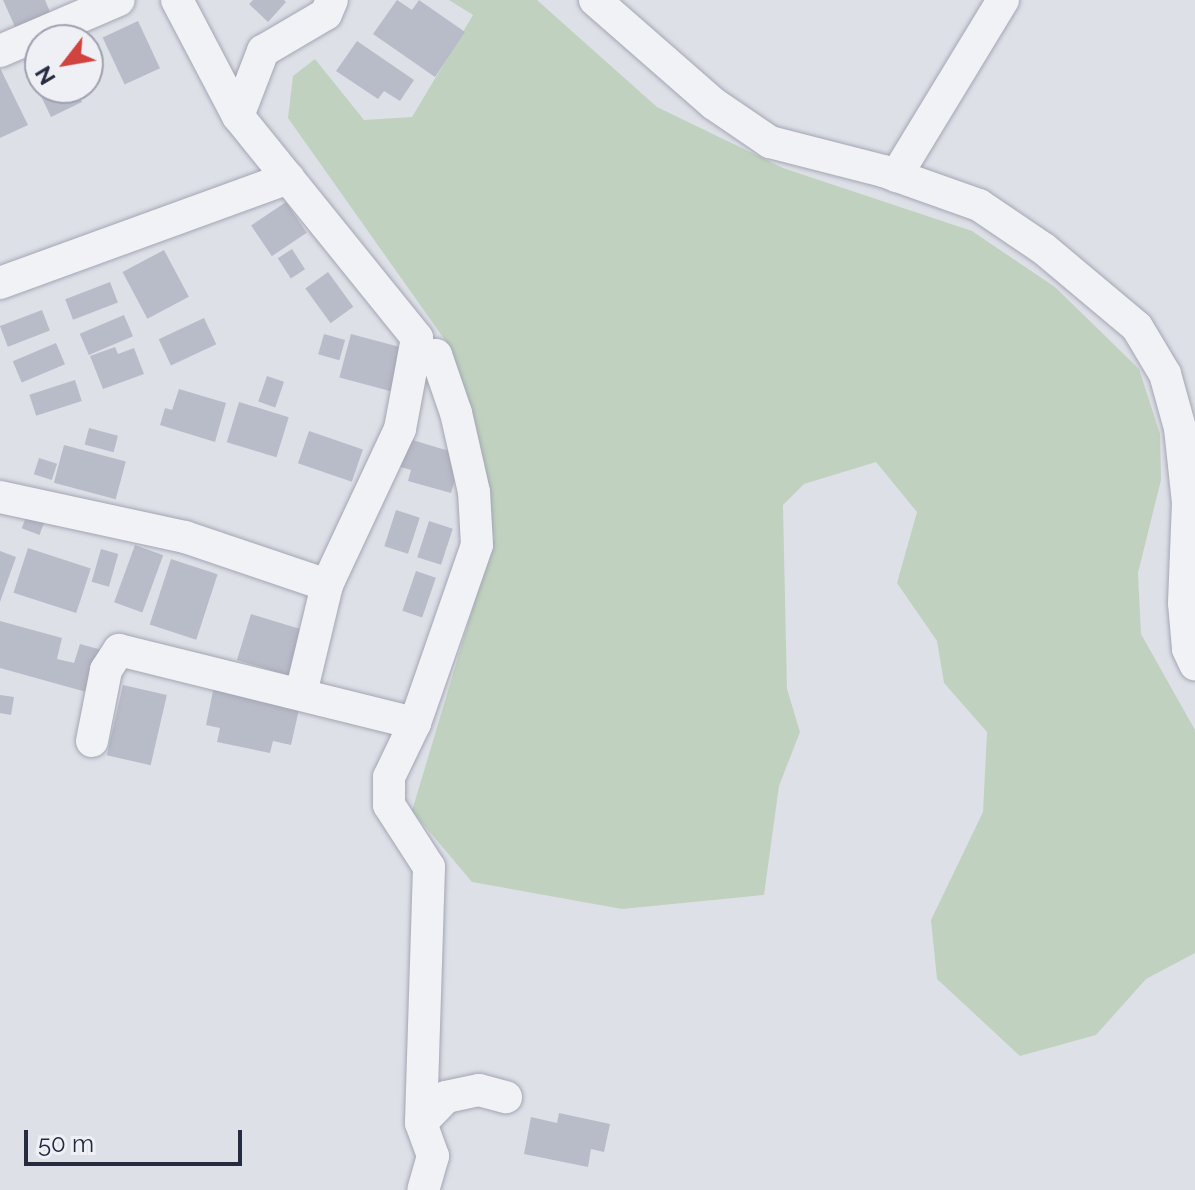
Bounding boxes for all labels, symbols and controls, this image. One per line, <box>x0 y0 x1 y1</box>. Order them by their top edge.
north arrow <box>24 24 104 104</box>
text: N <box>30 61 61 89</box>
scale bar <box>28 1114 246 1164</box>
text: 50 m <box>38 1129 94 1158</box>

